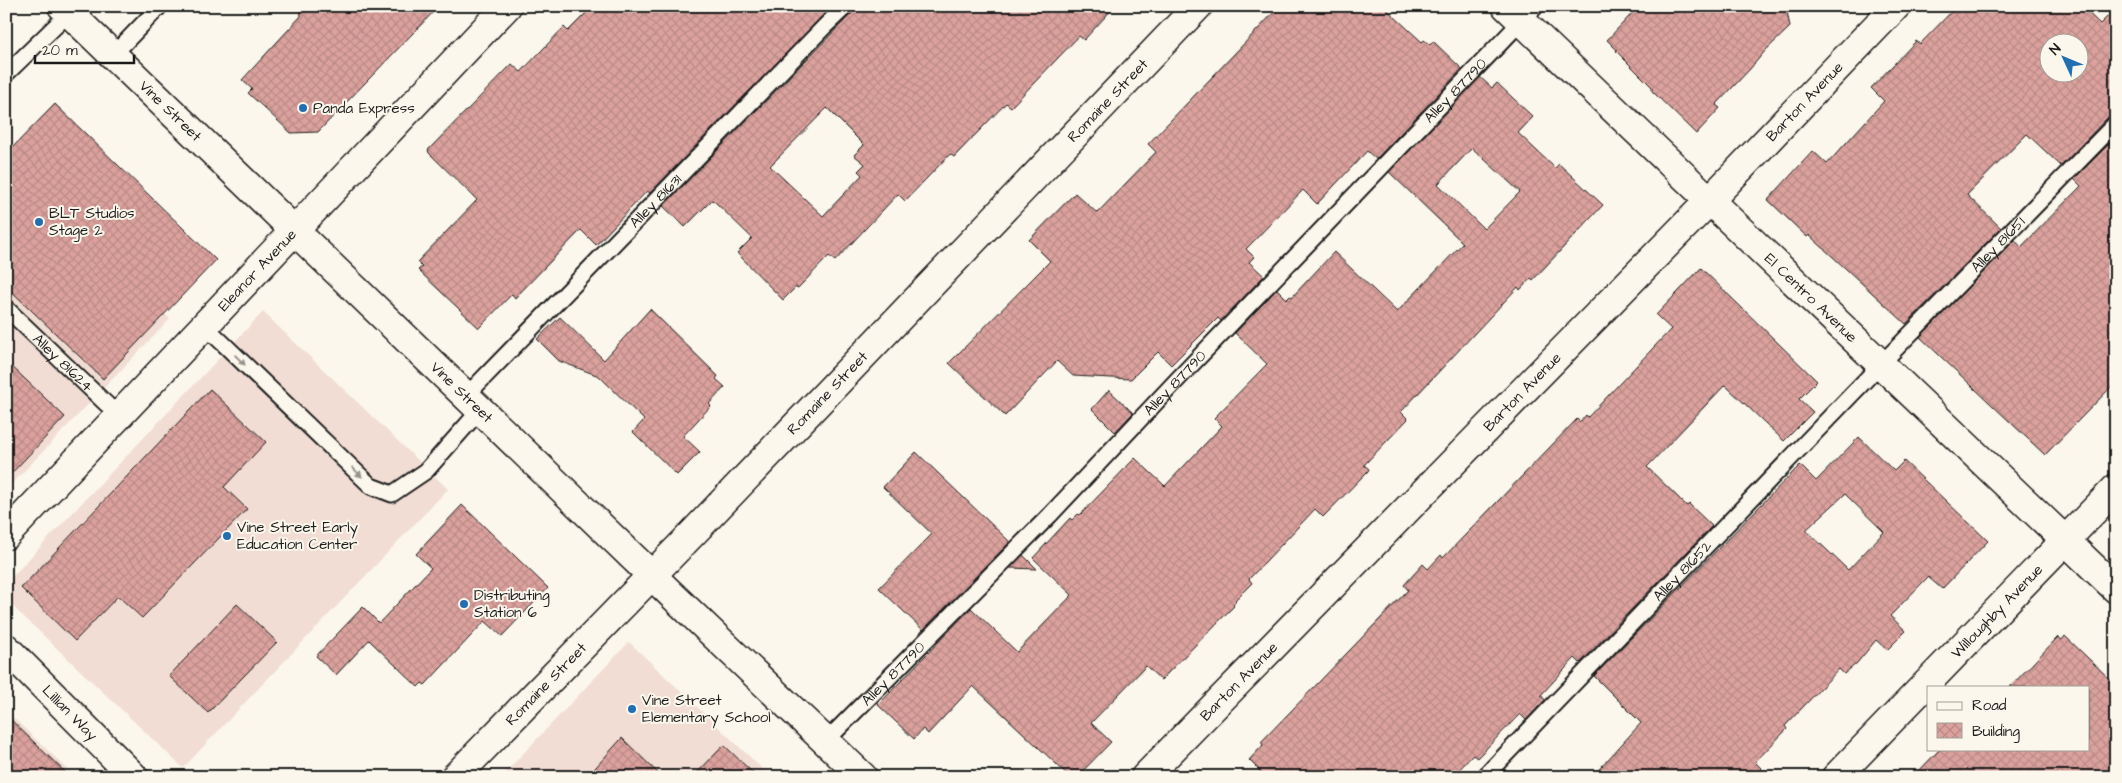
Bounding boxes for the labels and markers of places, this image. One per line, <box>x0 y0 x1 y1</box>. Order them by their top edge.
place label: Panda Express <box>313 98 415 119</box>
marker: Panda Express <box>297 102 309 114</box>
place label: BLT Studios Stage 2 <box>49 203 135 242</box>
marker: BLT Studios Stage 2 <box>33 216 45 228</box>
place label: Vine Street Early Education Center <box>237 517 358 555</box>
marker: Vine Street Early Education Center <box>221 530 233 542</box>
place label: Distributing Station 6 <box>474 585 550 623</box>
marker: Distributing Station 6 <box>458 598 470 610</box>
place label: Vine Street Elementary School <box>642 690 771 729</box>
marker: Vine Street Elementary School <box>626 703 638 715</box>

